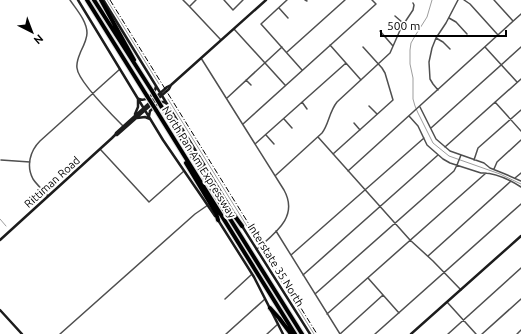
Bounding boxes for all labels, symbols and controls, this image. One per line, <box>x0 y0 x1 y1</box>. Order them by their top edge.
north arrow <box>12 12 52 52</box>
scale bar <box>381 12 506 38</box>
text: 500 m <box>387 19 420 32</box>
text: N <box>32 32 46 47</box>
street label: North Pan Am Expressway <box>160 104 239 221</box>
street label: Rittiman Road <box>22 154 82 210</box>
street label: Interstate 35 North <box>246 221 306 309</box>

